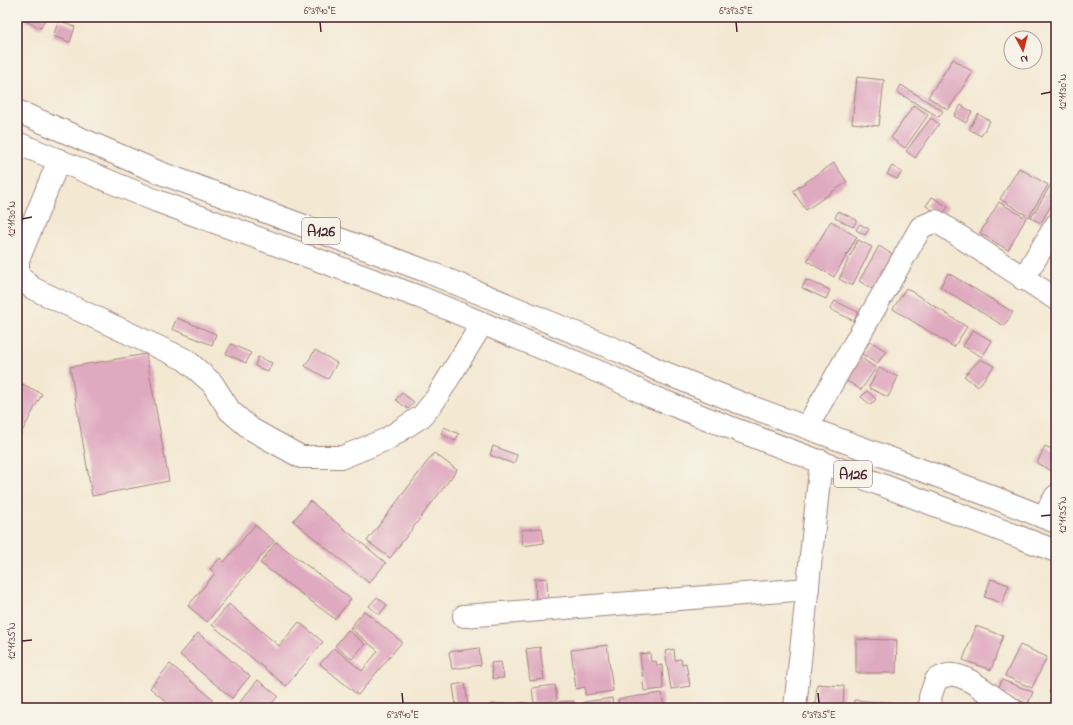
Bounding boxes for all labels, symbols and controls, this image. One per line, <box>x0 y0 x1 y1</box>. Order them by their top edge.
text: 6°39'40"E <box>304 4 336 19</box>
text: 6°39'35"E <box>719 4 753 19</box>
north arrow <box>1003 30 1043 70</box>
text: N <box>1019 51 1029 67</box>
text: 12°11'30"N <box>1056 74 1071 110</box>
text: 12°11'30"N <box>5 201 20 237</box>
road number: A126 <box>302 218 340 244</box>
road number: A126 <box>834 461 872 487</box>
text: 12°11'35"N <box>1056 496 1071 534</box>
text: 12°11'35"N <box>5 622 20 660</box>
text: 6°39'40"E <box>387 708 419 723</box>
text: 6°39'35"E <box>802 708 836 723</box>

